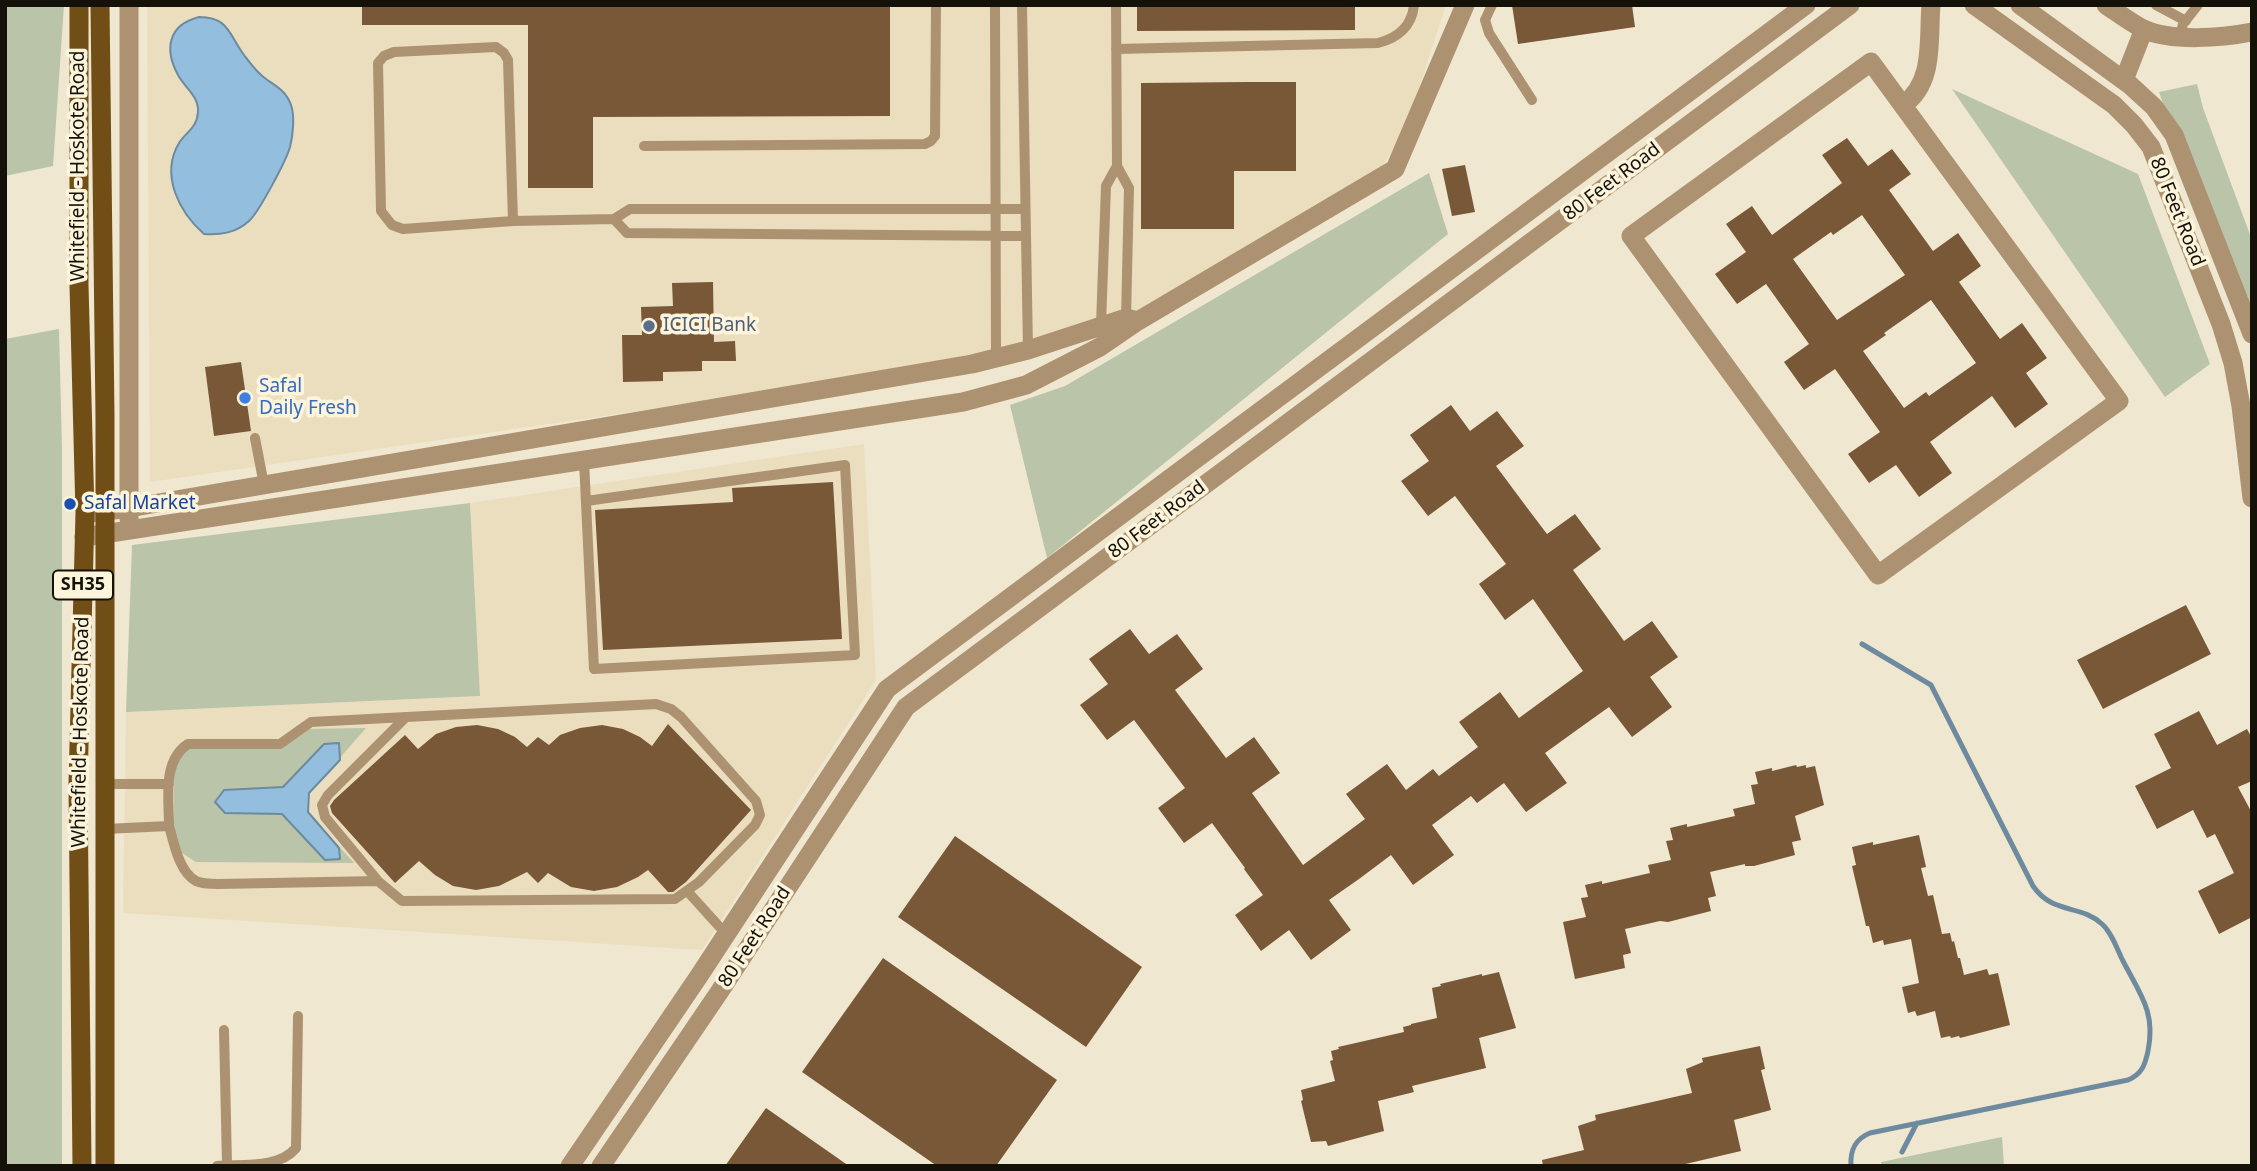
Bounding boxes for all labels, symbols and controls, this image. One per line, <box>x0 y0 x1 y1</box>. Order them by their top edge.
street label: Whitefield - Hoskote Road <box>68 50 90 282</box>
street label: 80 Feet Road <box>1559 138 1665 226</box>
street label: 80 Feet Road <box>2145 154 2209 270</box>
place label: ICICI Bank <box>663 315 756 337</box>
marker: ICICI Bank <box>641 318 657 334</box>
place label: Safal Daily Fresh <box>259 376 357 420</box>
marker: Safal Daily Fresh <box>237 390 253 406</box>
street label: 80 Feet Road <box>1104 476 1210 564</box>
place label: Safal Market <box>84 493 196 515</box>
marker: Safal Market <box>62 496 78 512</box>
road number: SH35 <box>53 570 113 600</box>
street label: Whitefield - Hoskote Road <box>68 616 94 848</box>
street label: 80 Feet Road <box>714 882 796 992</box>

